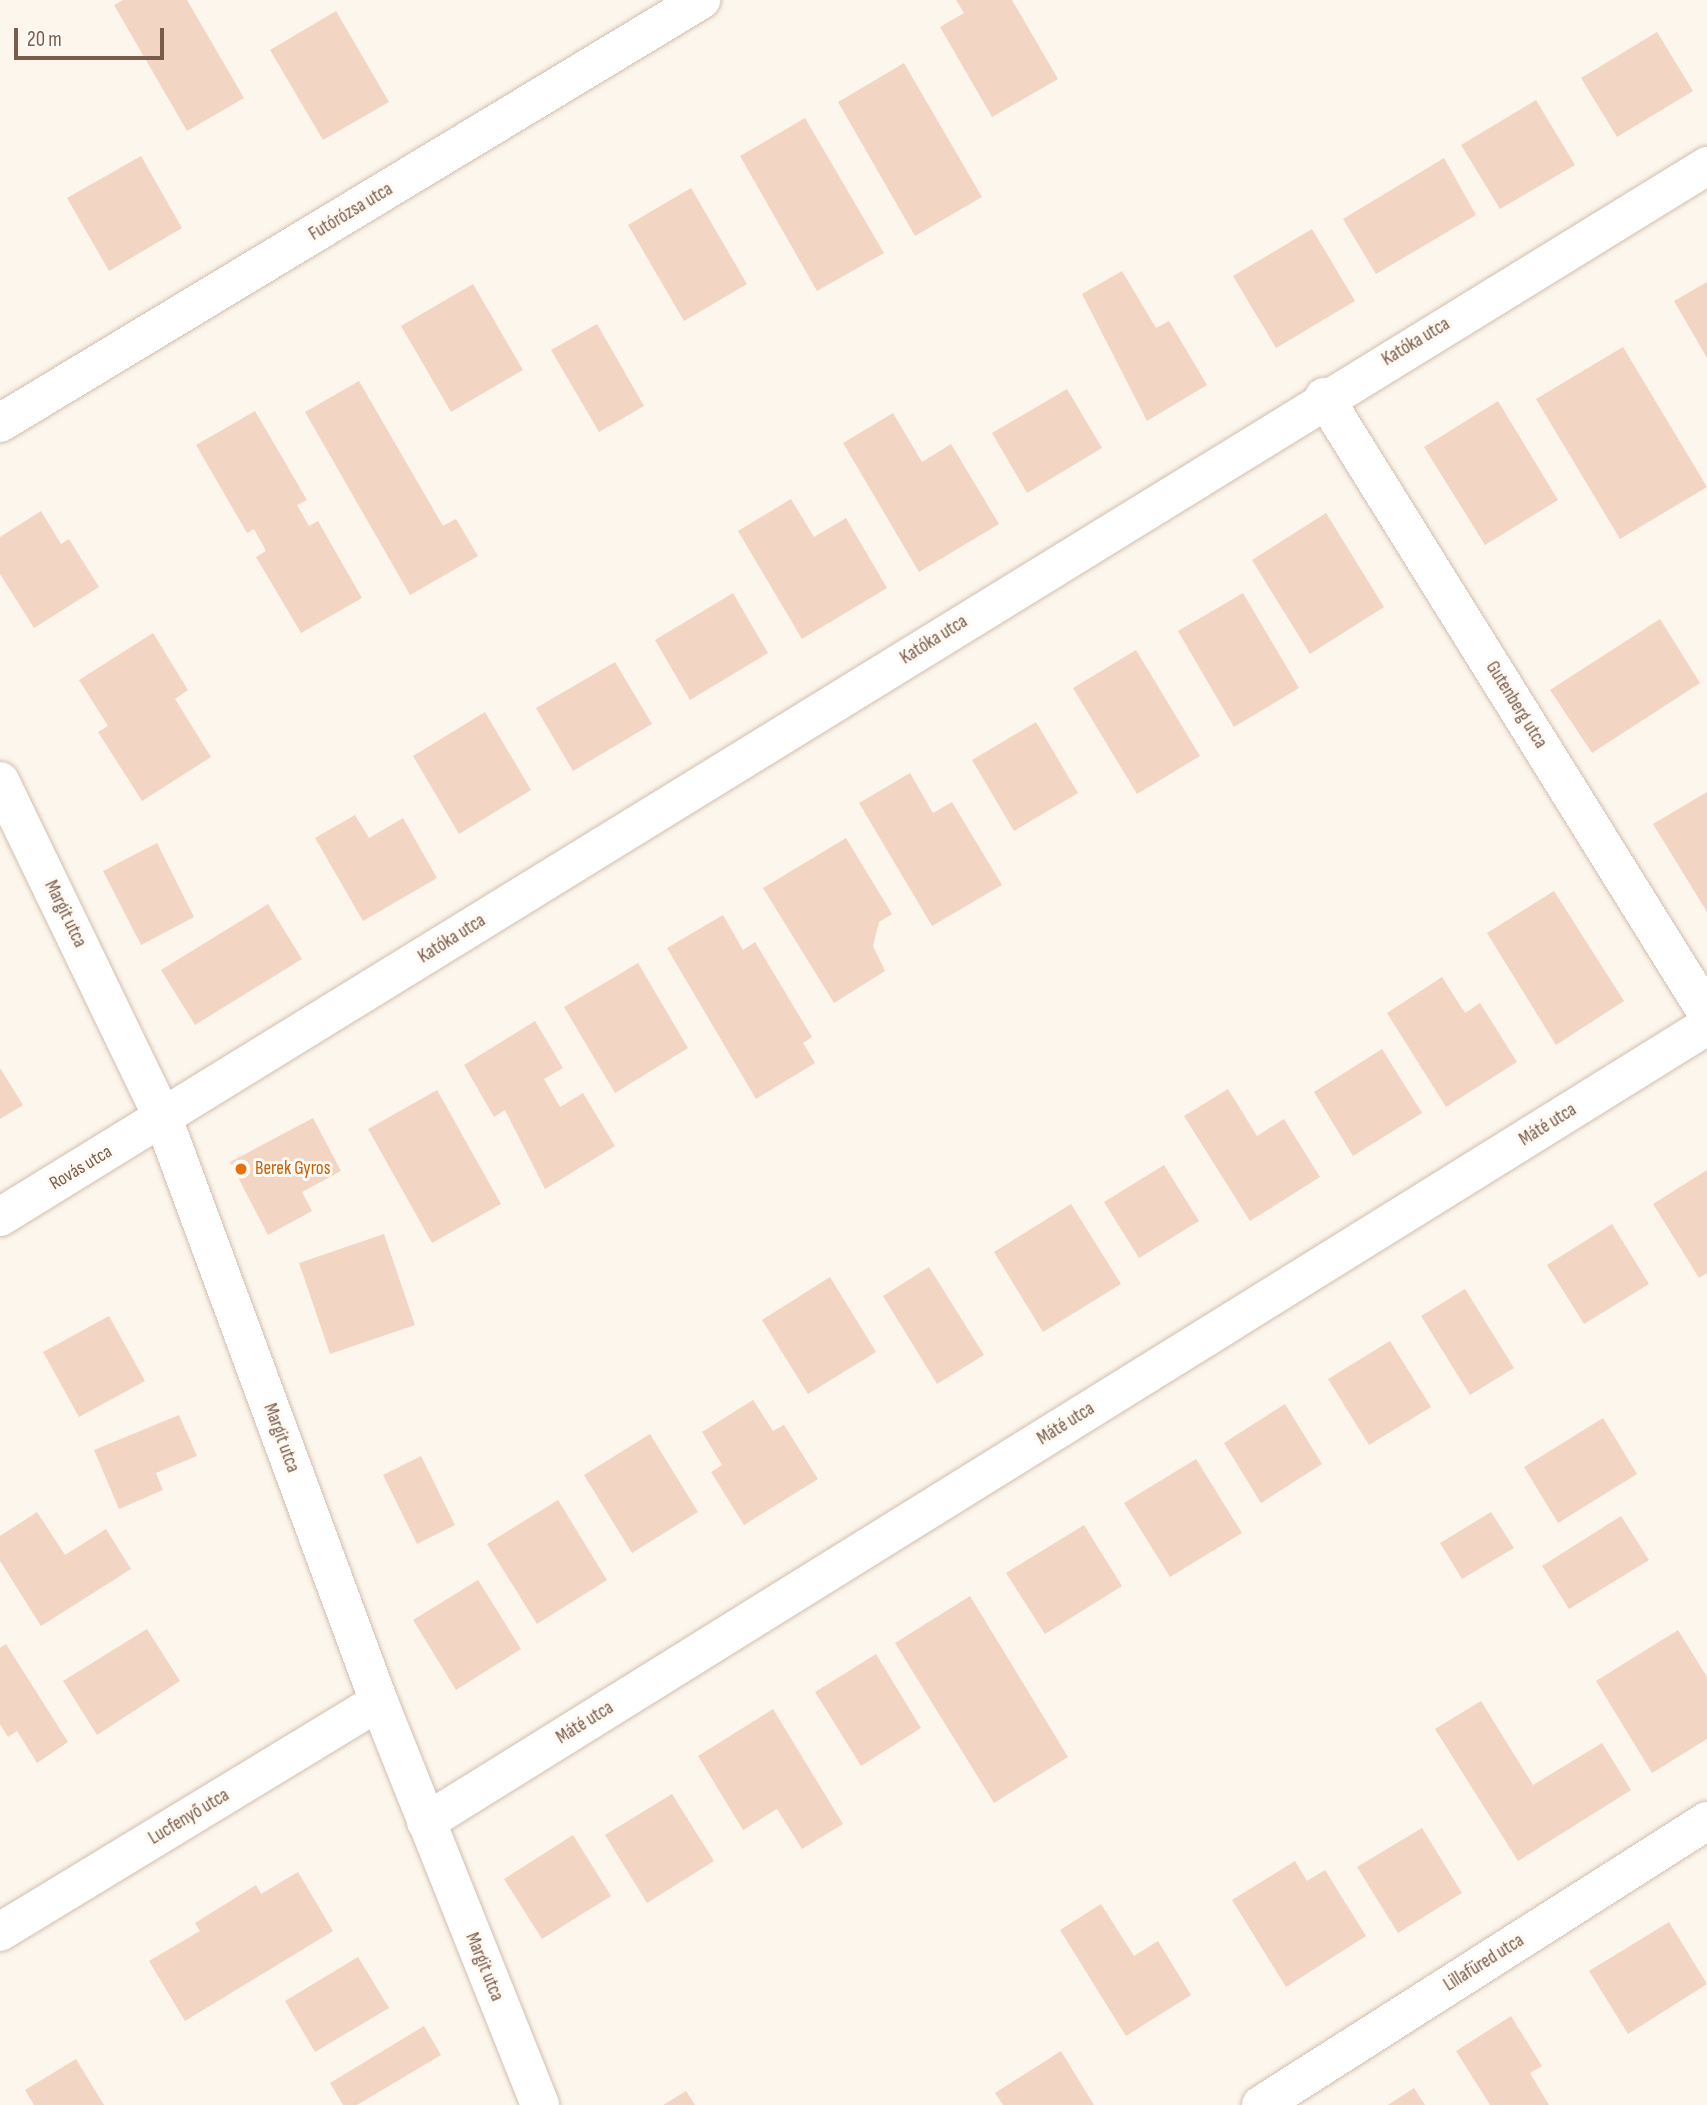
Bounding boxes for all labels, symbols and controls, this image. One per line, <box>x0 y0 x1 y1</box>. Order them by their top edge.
scale bar <box>18 14 168 58</box>
text: 20 m <box>27 27 62 52</box>
street label: Futórózsa utca <box>305 178 397 246</box>
street label: Katóka utca <box>1378 313 1454 371</box>
street label: Katóka utca <box>896 610 972 670</box>
street label: Gutenberg utca <box>1480 657 1552 753</box>
street label: Margit utca <box>39 877 91 951</box>
street label: Katóka utca <box>414 909 490 969</box>
street label: Máté utca <box>1515 1099 1581 1151</box>
street label: Rovás utca <box>46 1141 116 1195</box>
place label: Berek Gyros <box>255 1158 331 1180</box>
marker: Berek Gyros <box>233 1161 249 1177</box>
street label: Máté utca <box>1033 1398 1099 1450</box>
street label: Margit utca <box>258 1400 304 1476</box>
street label: Máté utca <box>552 1697 618 1749</box>
street label: Lucfenyő utca <box>145 1784 233 1850</box>
street label: Margit utca <box>460 1929 508 2005</box>
street label: Lillafüred utca <box>1440 1929 1528 1997</box>

